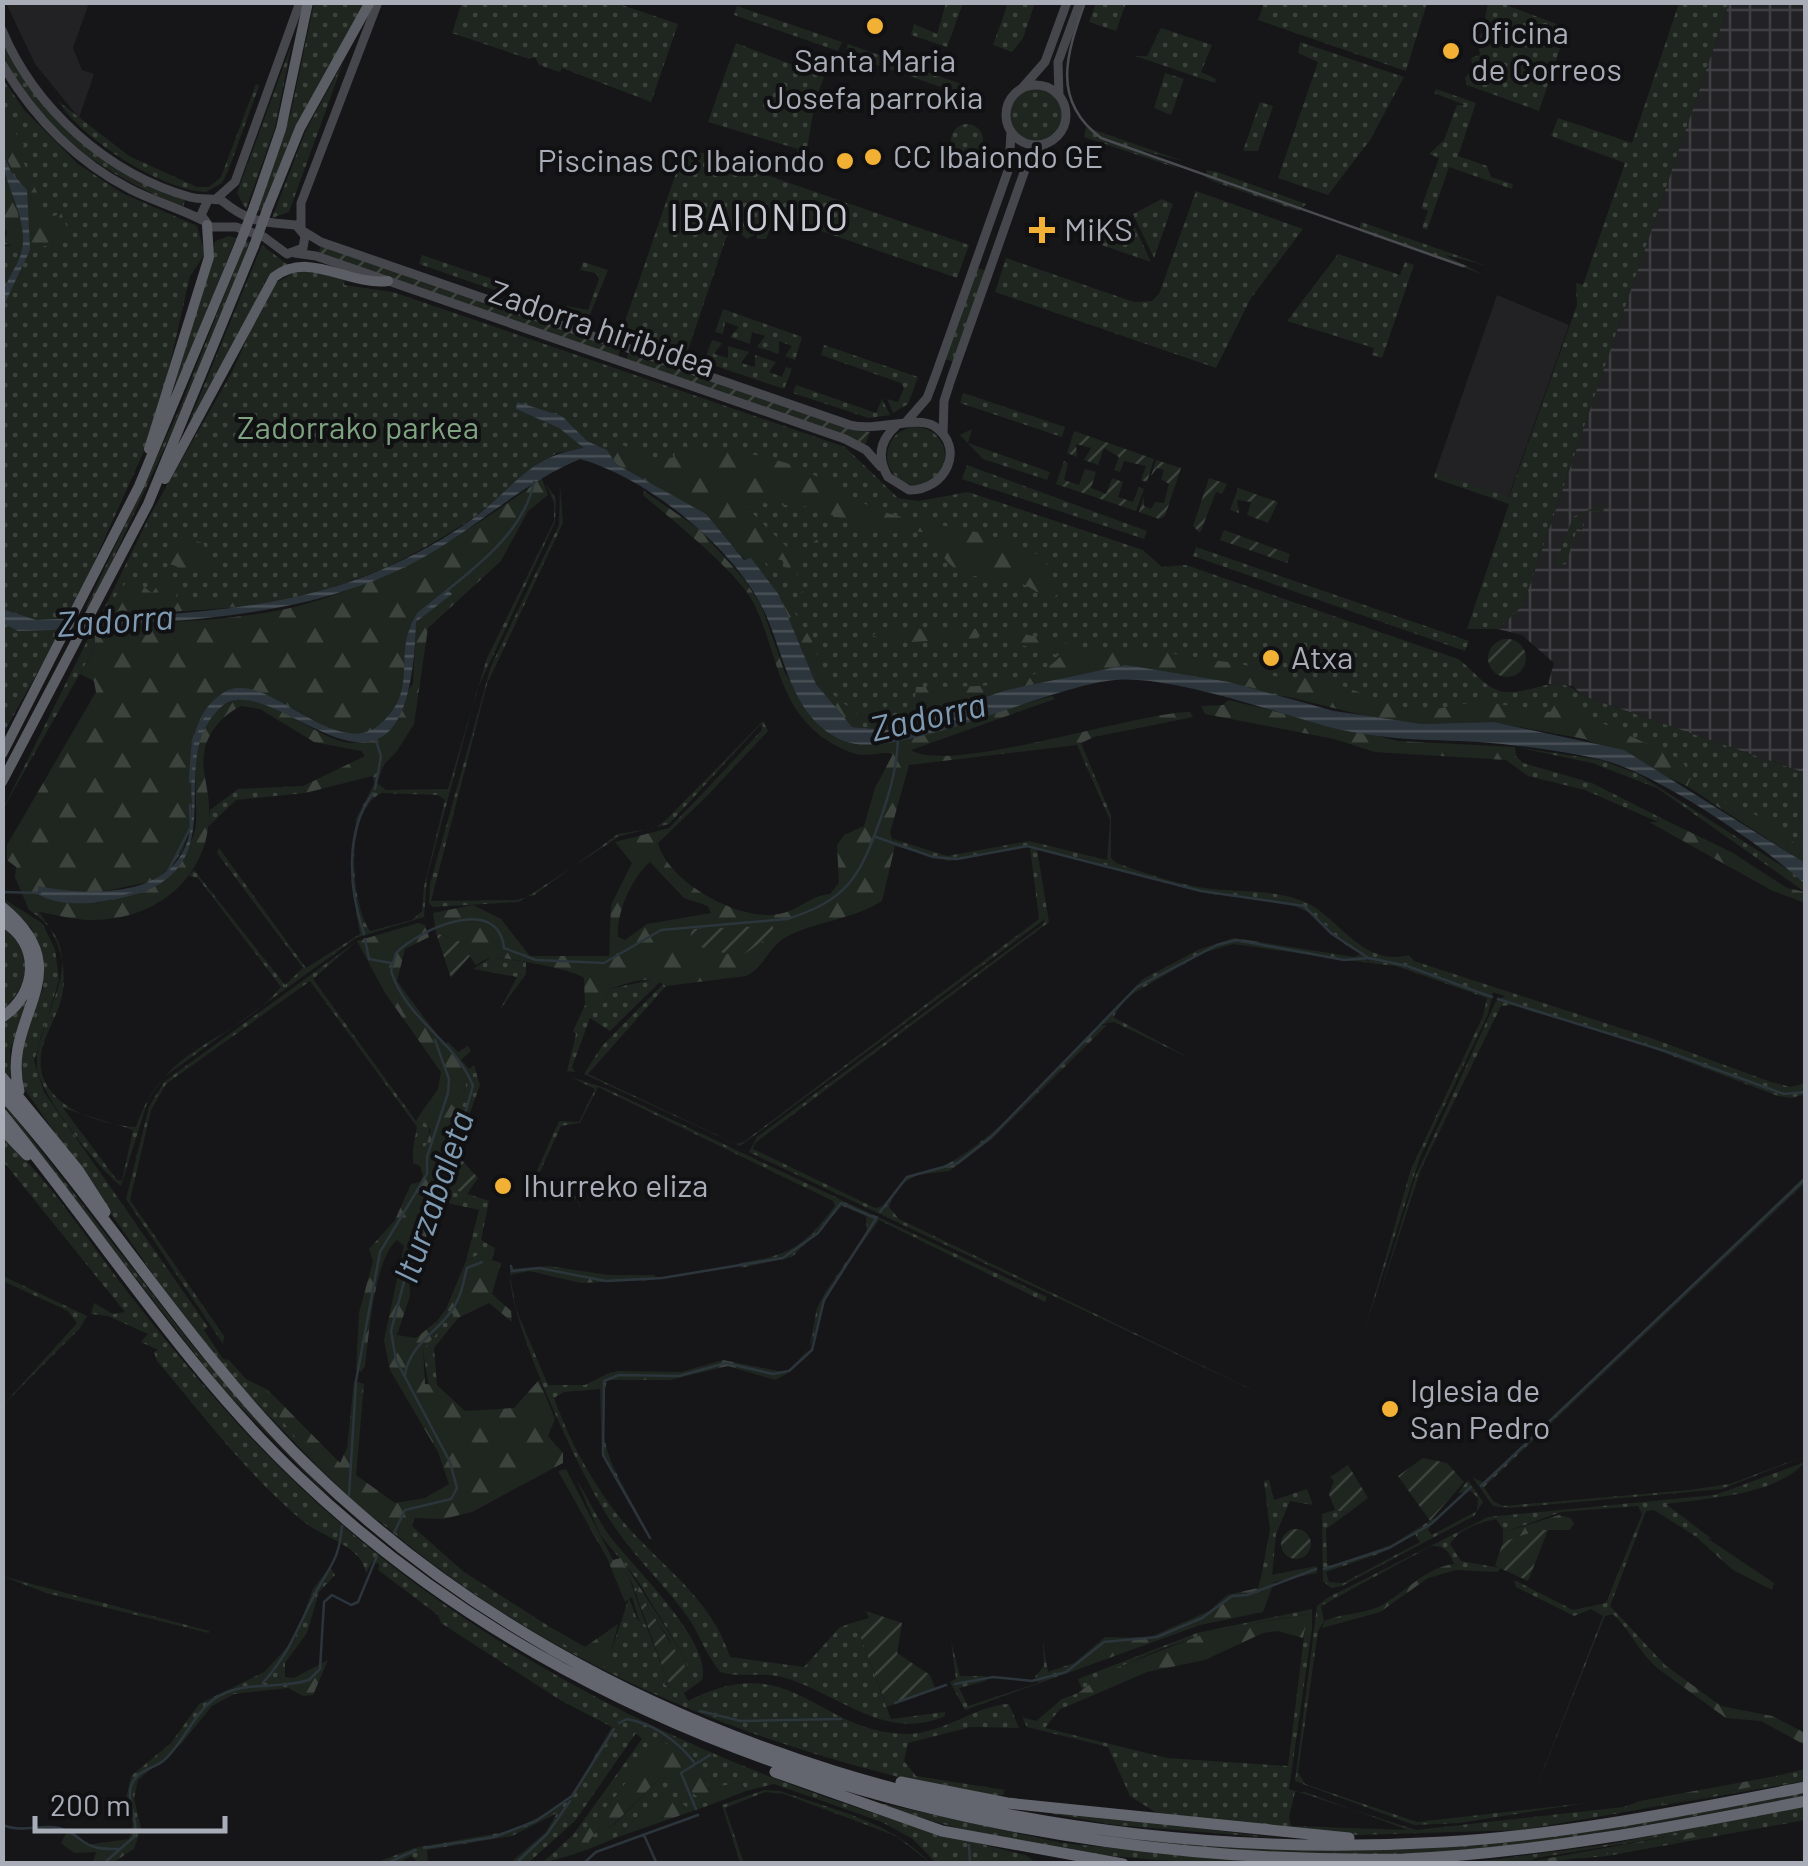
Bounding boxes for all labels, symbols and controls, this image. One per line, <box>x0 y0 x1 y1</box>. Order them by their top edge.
place label: Oficina de Correos <box>1471 12 1622 87</box>
marker: Santa Maria Josefa parrokia <box>864 15 886 37</box>
place label: Santa Maria Josefa parrokia <box>767 40 983 115</box>
marker: Oficina de Correos <box>1440 40 1462 62</box>
place label: CC Ibaiondo GE <box>893 136 1103 174</box>
place label: Piscinas CC Ibaiondo <box>537 140 825 178</box>
marker: CC Ibaiondo GE <box>862 146 884 168</box>
marker: Piscinas CC Ibaiondo <box>834 150 856 172</box>
district label: IBAIONDO <box>669 193 851 239</box>
place label: MiKS <box>1064 209 1133 247</box>
marker: MiKS <box>1029 217 1055 243</box>
street label: Zadorra hiribidea <box>485 271 721 384</box>
park label: Zadorrako parkea <box>237 407 479 445</box>
water label: Zadorra <box>55 594 175 644</box>
place label: Atxa <box>1291 637 1353 675</box>
marker: Atxa <box>1260 647 1282 669</box>
water label: Zadorra <box>866 681 989 749</box>
water label: Iturzabaleta <box>383 1105 481 1288</box>
place label: Ihurreko eliza <box>523 1165 708 1203</box>
marker: Ihurreko eliza <box>492 1175 514 1197</box>
place label: Iglesia de San Pedro <box>1410 1370 1550 1445</box>
marker: Iglesia de San Pedro <box>1379 1398 1401 1420</box>
scale bar <box>35 1771 225 1833</box>
text: 200 m <box>50 1786 131 1822</box>

